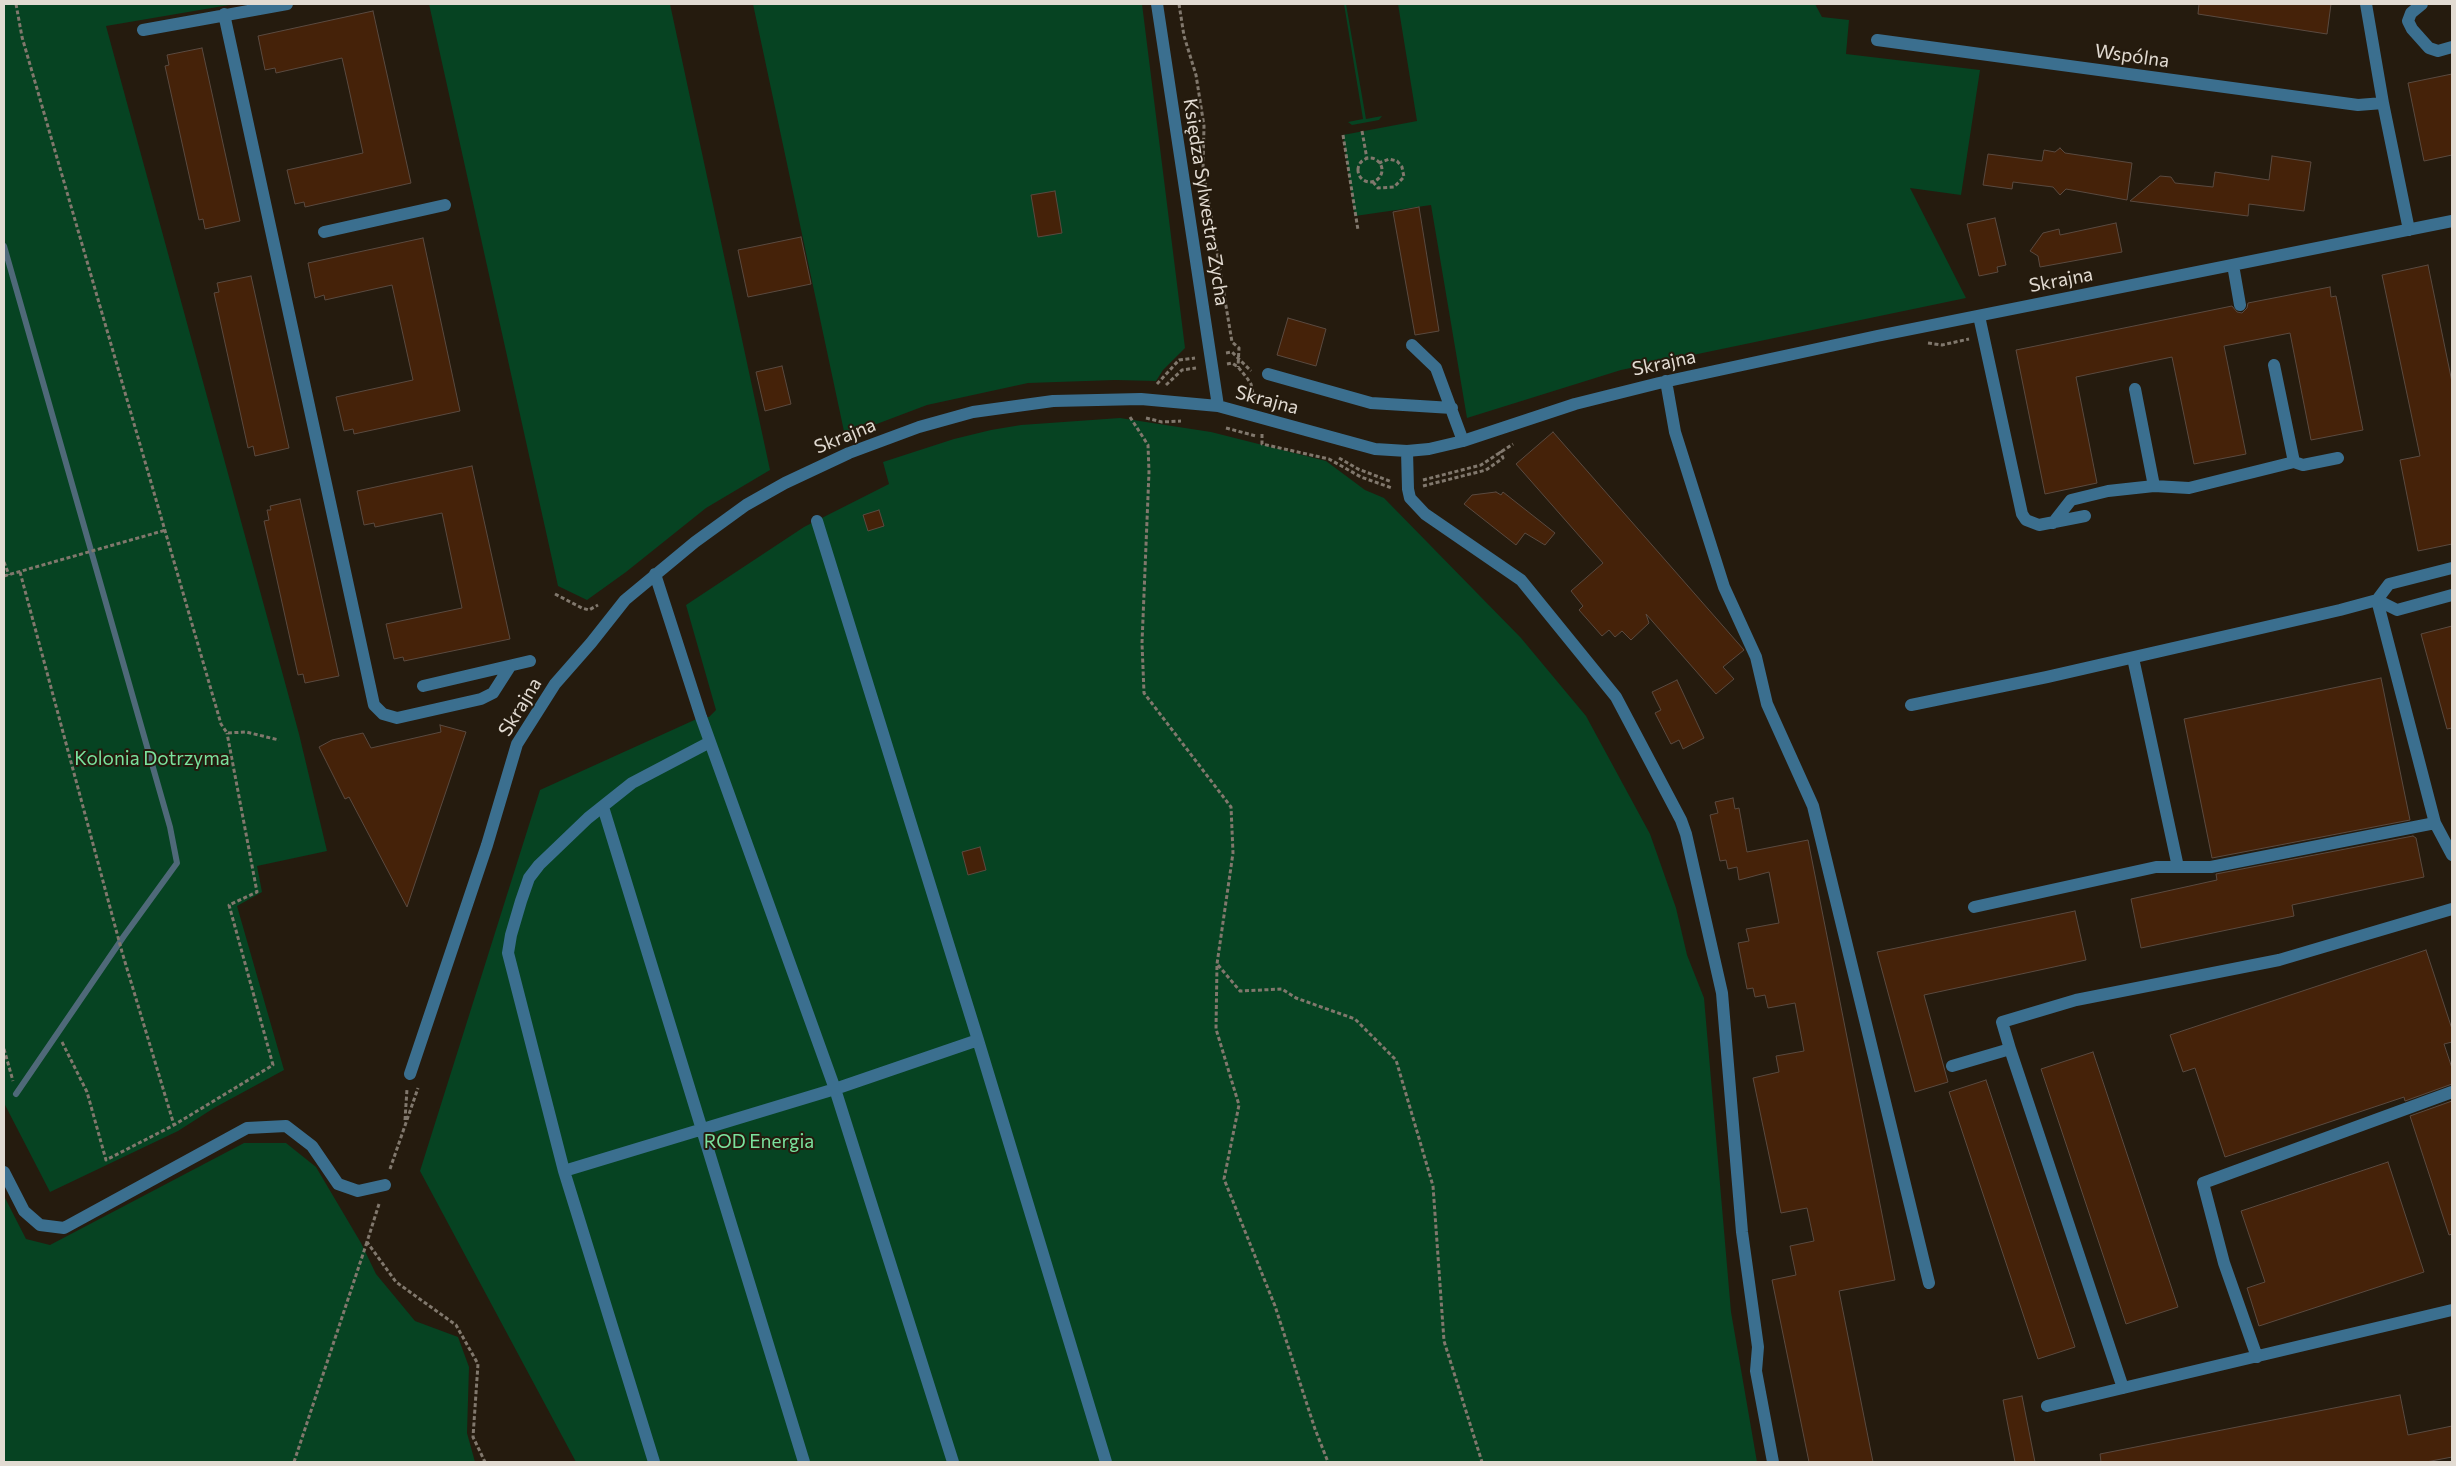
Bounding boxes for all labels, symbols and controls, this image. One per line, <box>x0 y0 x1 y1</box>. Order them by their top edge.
street label: Wspólna <box>2093 39 2171 73</box>
street label: Księdza Sylwestra Zycha <box>1178 97 1234 307</box>
street label: Skrajna <box>2027 263 2095 297</box>
street label: Skrajna <box>1630 345 1698 381</box>
street label: Skrajna <box>1233 381 1301 419</box>
street label: Skrajna <box>811 413 879 459</box>
street label: Skrajna <box>494 674 546 740</box>
park label: Kolonia Dotrzyma <box>74 748 230 770</box>
park label: ROD Energia <box>704 1131 814 1153</box>

